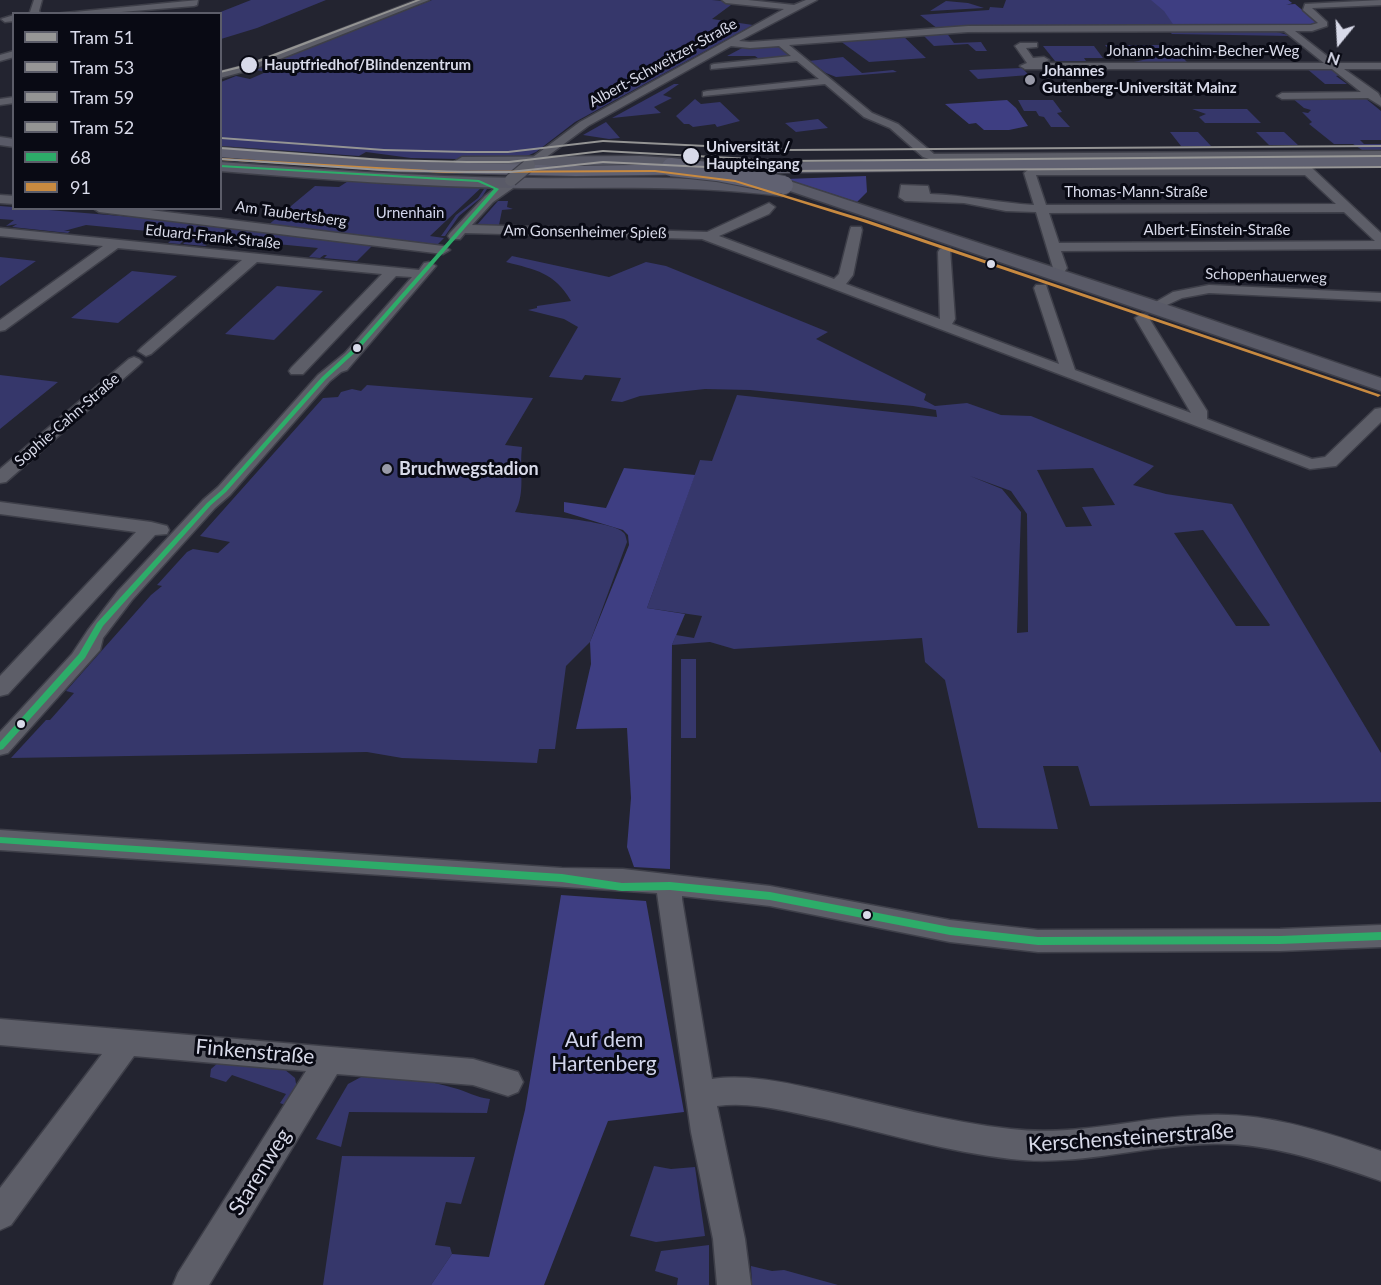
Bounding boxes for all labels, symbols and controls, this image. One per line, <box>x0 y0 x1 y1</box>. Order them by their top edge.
legend <box>12 12 222 210</box>
north arrow <box>1309 12 1369 72</box>
street label: Albert-Schweitzer-Straße <box>586 15 740 111</box>
text: Tram 51 <box>70 26 134 48</box>
street label: Johann-Joachim-Becher-Weg <box>1107 42 1299 60</box>
text: N <box>1324 49 1342 71</box>
marker: Hauptfriedhof/Blindenzentrum <box>239 55 259 75</box>
text: Tram 53 <box>70 56 134 78</box>
place label: Hauptfriedhof/Blindenzentrum <box>264 56 471 74</box>
place label: Johannes Gutenberg-Universität Mainz <box>1042 62 1237 97</box>
marker: Johannes Gutenberg-Universität Mainz <box>1023 73 1037 87</box>
text: Tram 59 <box>70 86 134 108</box>
text: Tram 52 <box>70 116 134 138</box>
place label: Universität / Haupteingang <box>706 138 800 173</box>
text: 68 <box>70 146 91 168</box>
marker: Universität / Haupteingang <box>681 146 701 166</box>
text: 91 <box>70 176 91 198</box>
street label: Thomas-Mann-Straße <box>1064 183 1208 201</box>
street label: Am Taubertsberg <box>234 197 348 231</box>
park label: Urnenhain <box>376 204 444 222</box>
street label: Eduard-Frank-Straße <box>144 221 282 253</box>
street label: Albert-Einstein-Straße <box>1144 221 1290 239</box>
street label: Am Gonsenheimer Spieß <box>503 222 667 242</box>
unlabelled marker <box>985 258 997 270</box>
street label: Schopenhauerweg <box>1205 265 1327 287</box>
unlabelled marker <box>351 342 363 354</box>
street label: Sophie-Cahn-Straße <box>11 370 123 470</box>
place label: Bruchwegstadion <box>399 458 539 480</box>
marker: Bruchwegstadion <box>380 462 394 476</box>
unlabelled marker <box>15 718 27 730</box>
unlabelled marker <box>861 909 873 921</box>
park label: Auf dem Hartenberg <box>551 1027 657 1077</box>
street label: Finkenstraße <box>194 1034 316 1070</box>
street label: Kerschensteinerstraße <box>1027 1118 1235 1158</box>
street label: Starenweg <box>224 1124 296 1220</box>

